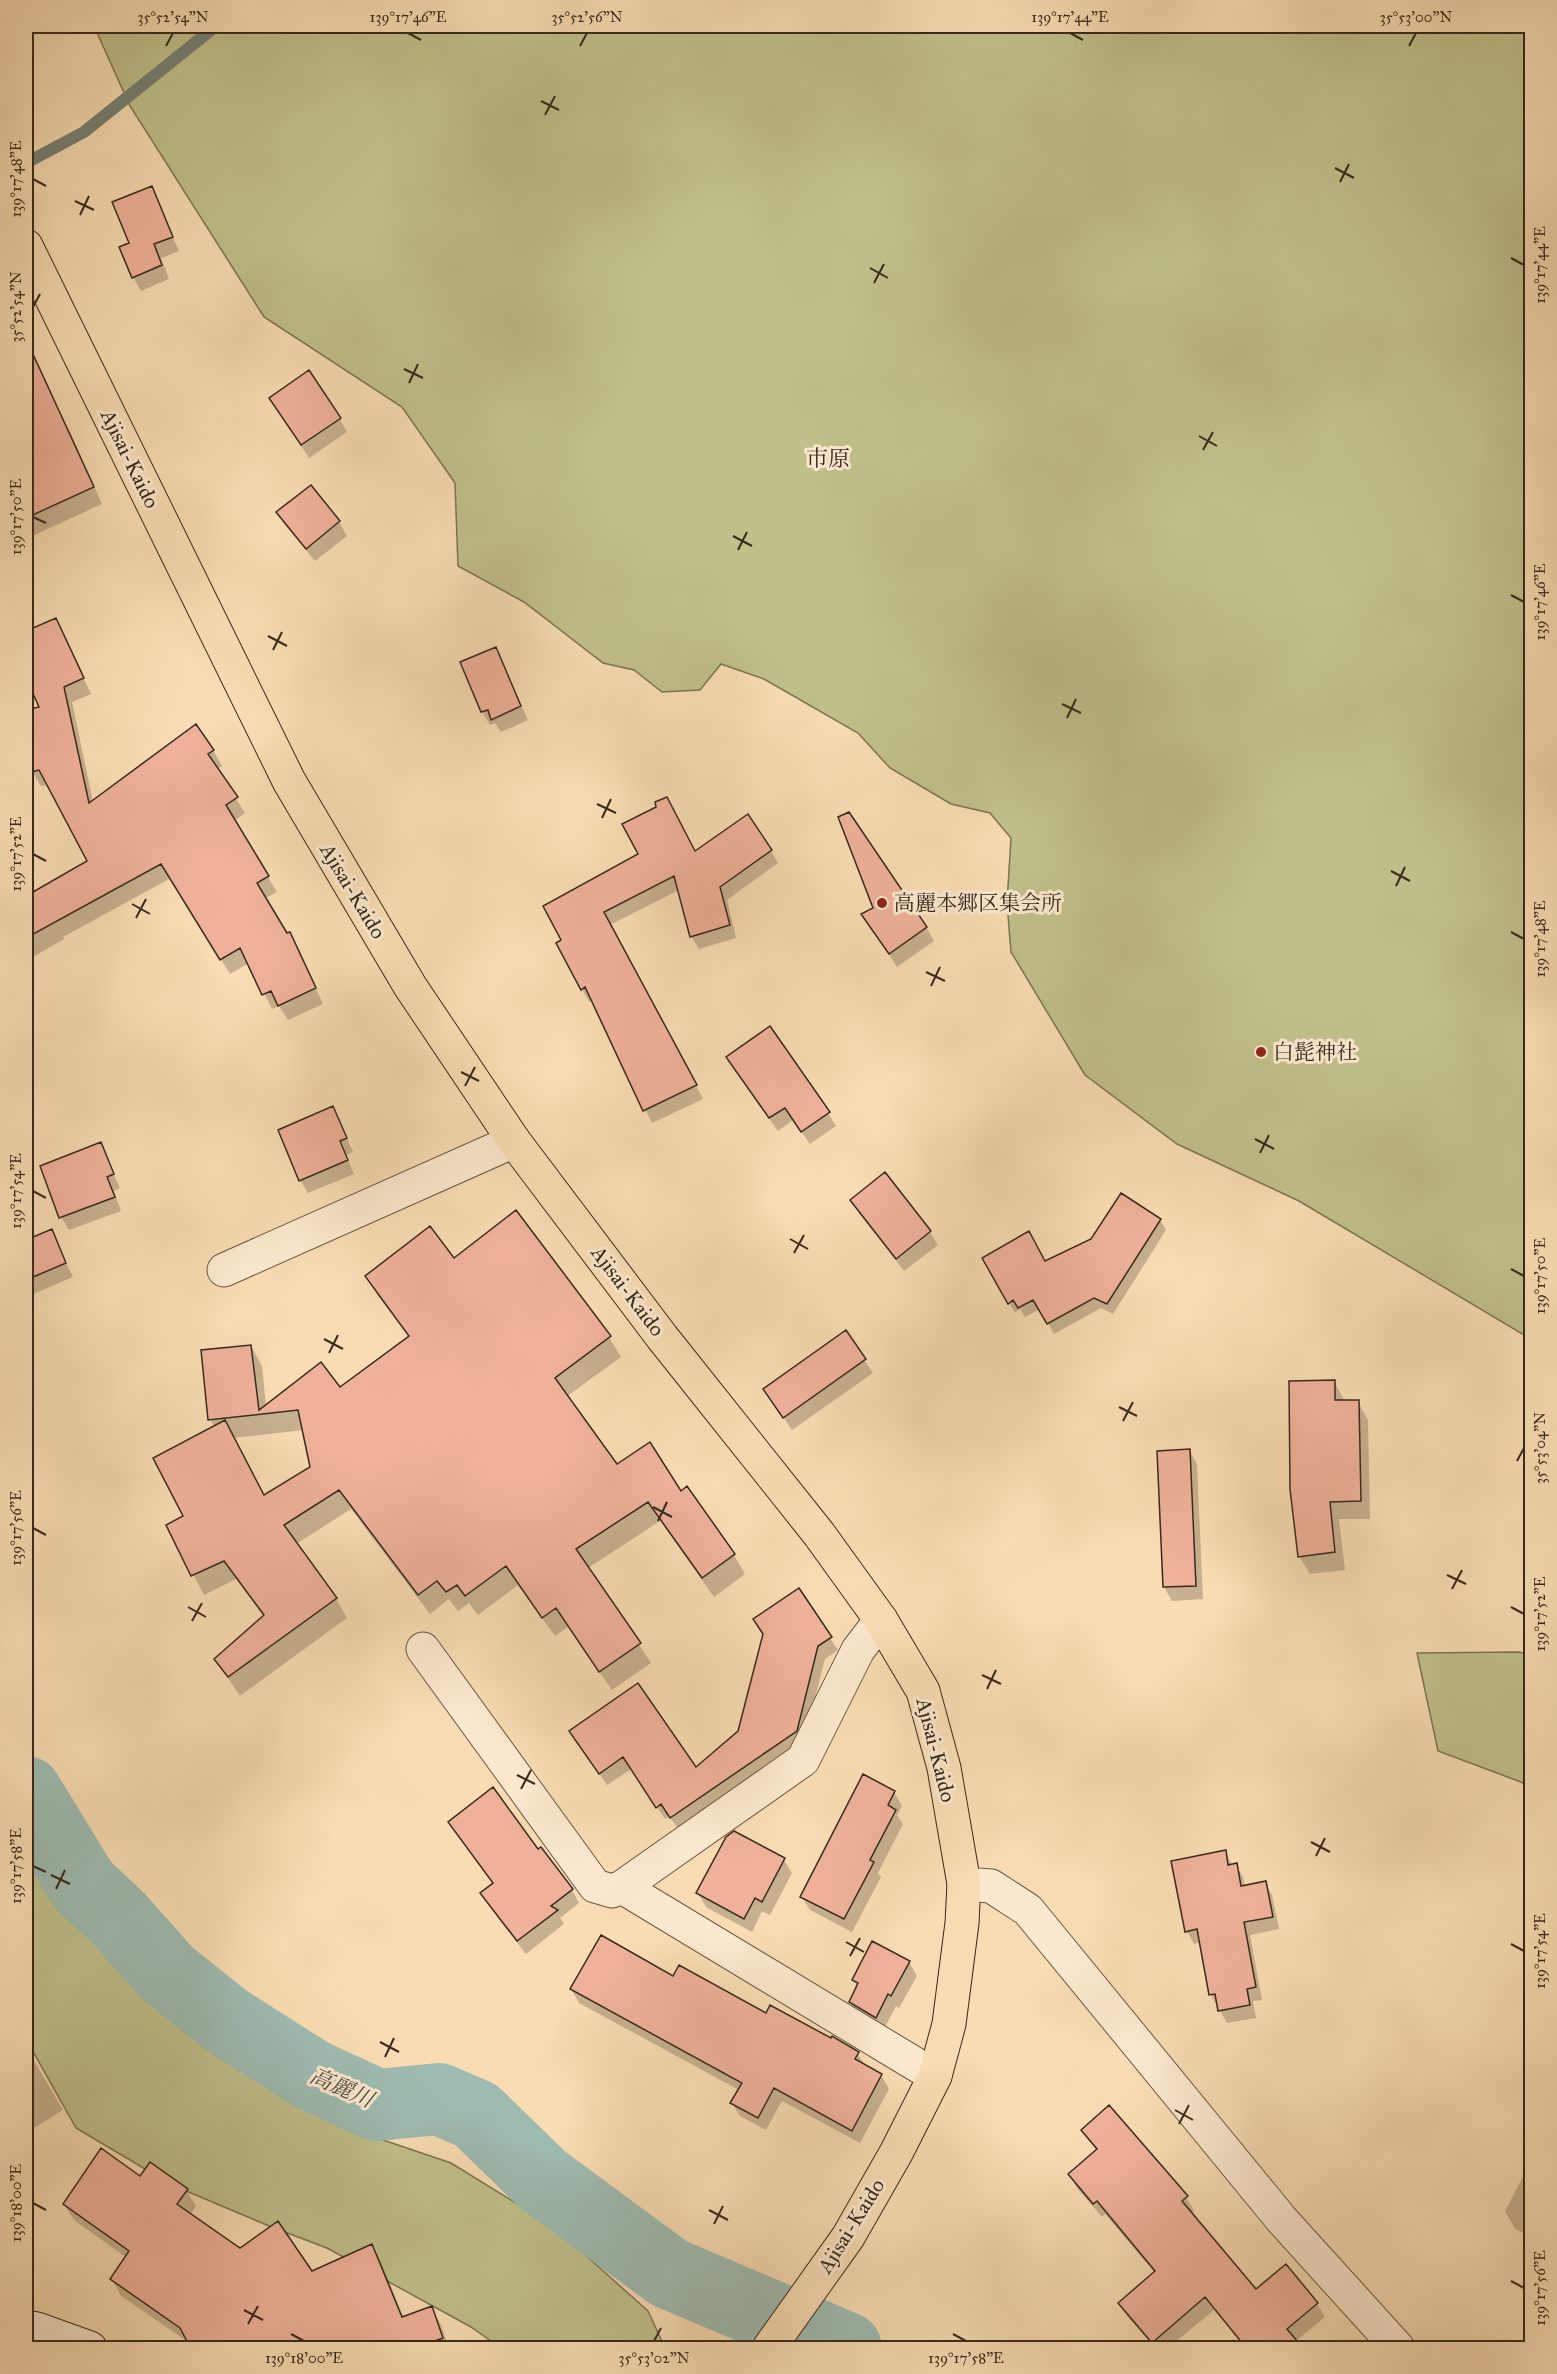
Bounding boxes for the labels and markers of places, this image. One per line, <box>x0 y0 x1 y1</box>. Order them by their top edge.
place label: 高麗本郷区集会所 <box>894 890 1062 916</box>
marker: 高麗本郷区集会所 <box>875 896 889 910</box>
place label: 白髭神社 <box>1273 1039 1357 1065</box>
marker: 白髭神社 <box>1254 1045 1268 1059</box>

